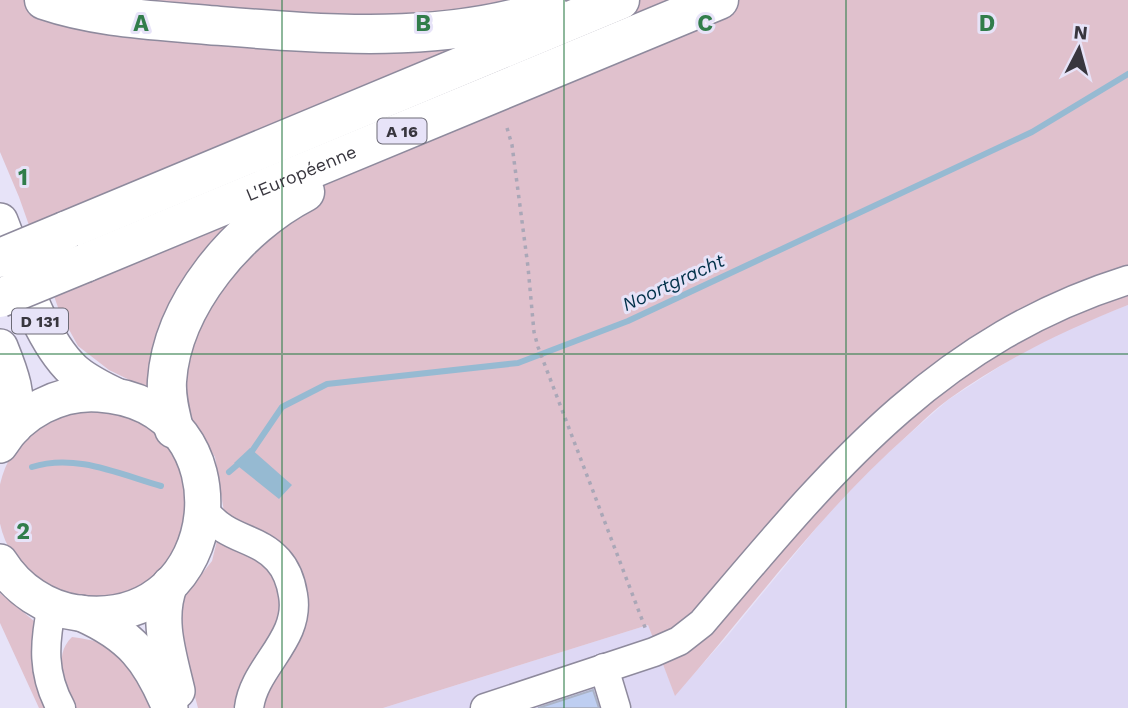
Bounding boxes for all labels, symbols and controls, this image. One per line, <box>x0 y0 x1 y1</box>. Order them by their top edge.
text: A <box>133 10 149 37</box>
text: B <box>415 10 431 37</box>
text: C <box>697 10 713 37</box>
text: D <box>979 10 995 37</box>
north arrow <box>1044 14 1114 84</box>
text: N <box>1073 20 1089 45</box>
road number: A 16 <box>378 119 426 144</box>
street label: L'Européenne <box>243 141 359 205</box>
text: 1 <box>18 164 28 191</box>
water label: Noortgracht <box>618 249 728 316</box>
road number: D 131 <box>12 308 68 334</box>
text: 2 <box>16 518 30 545</box>

